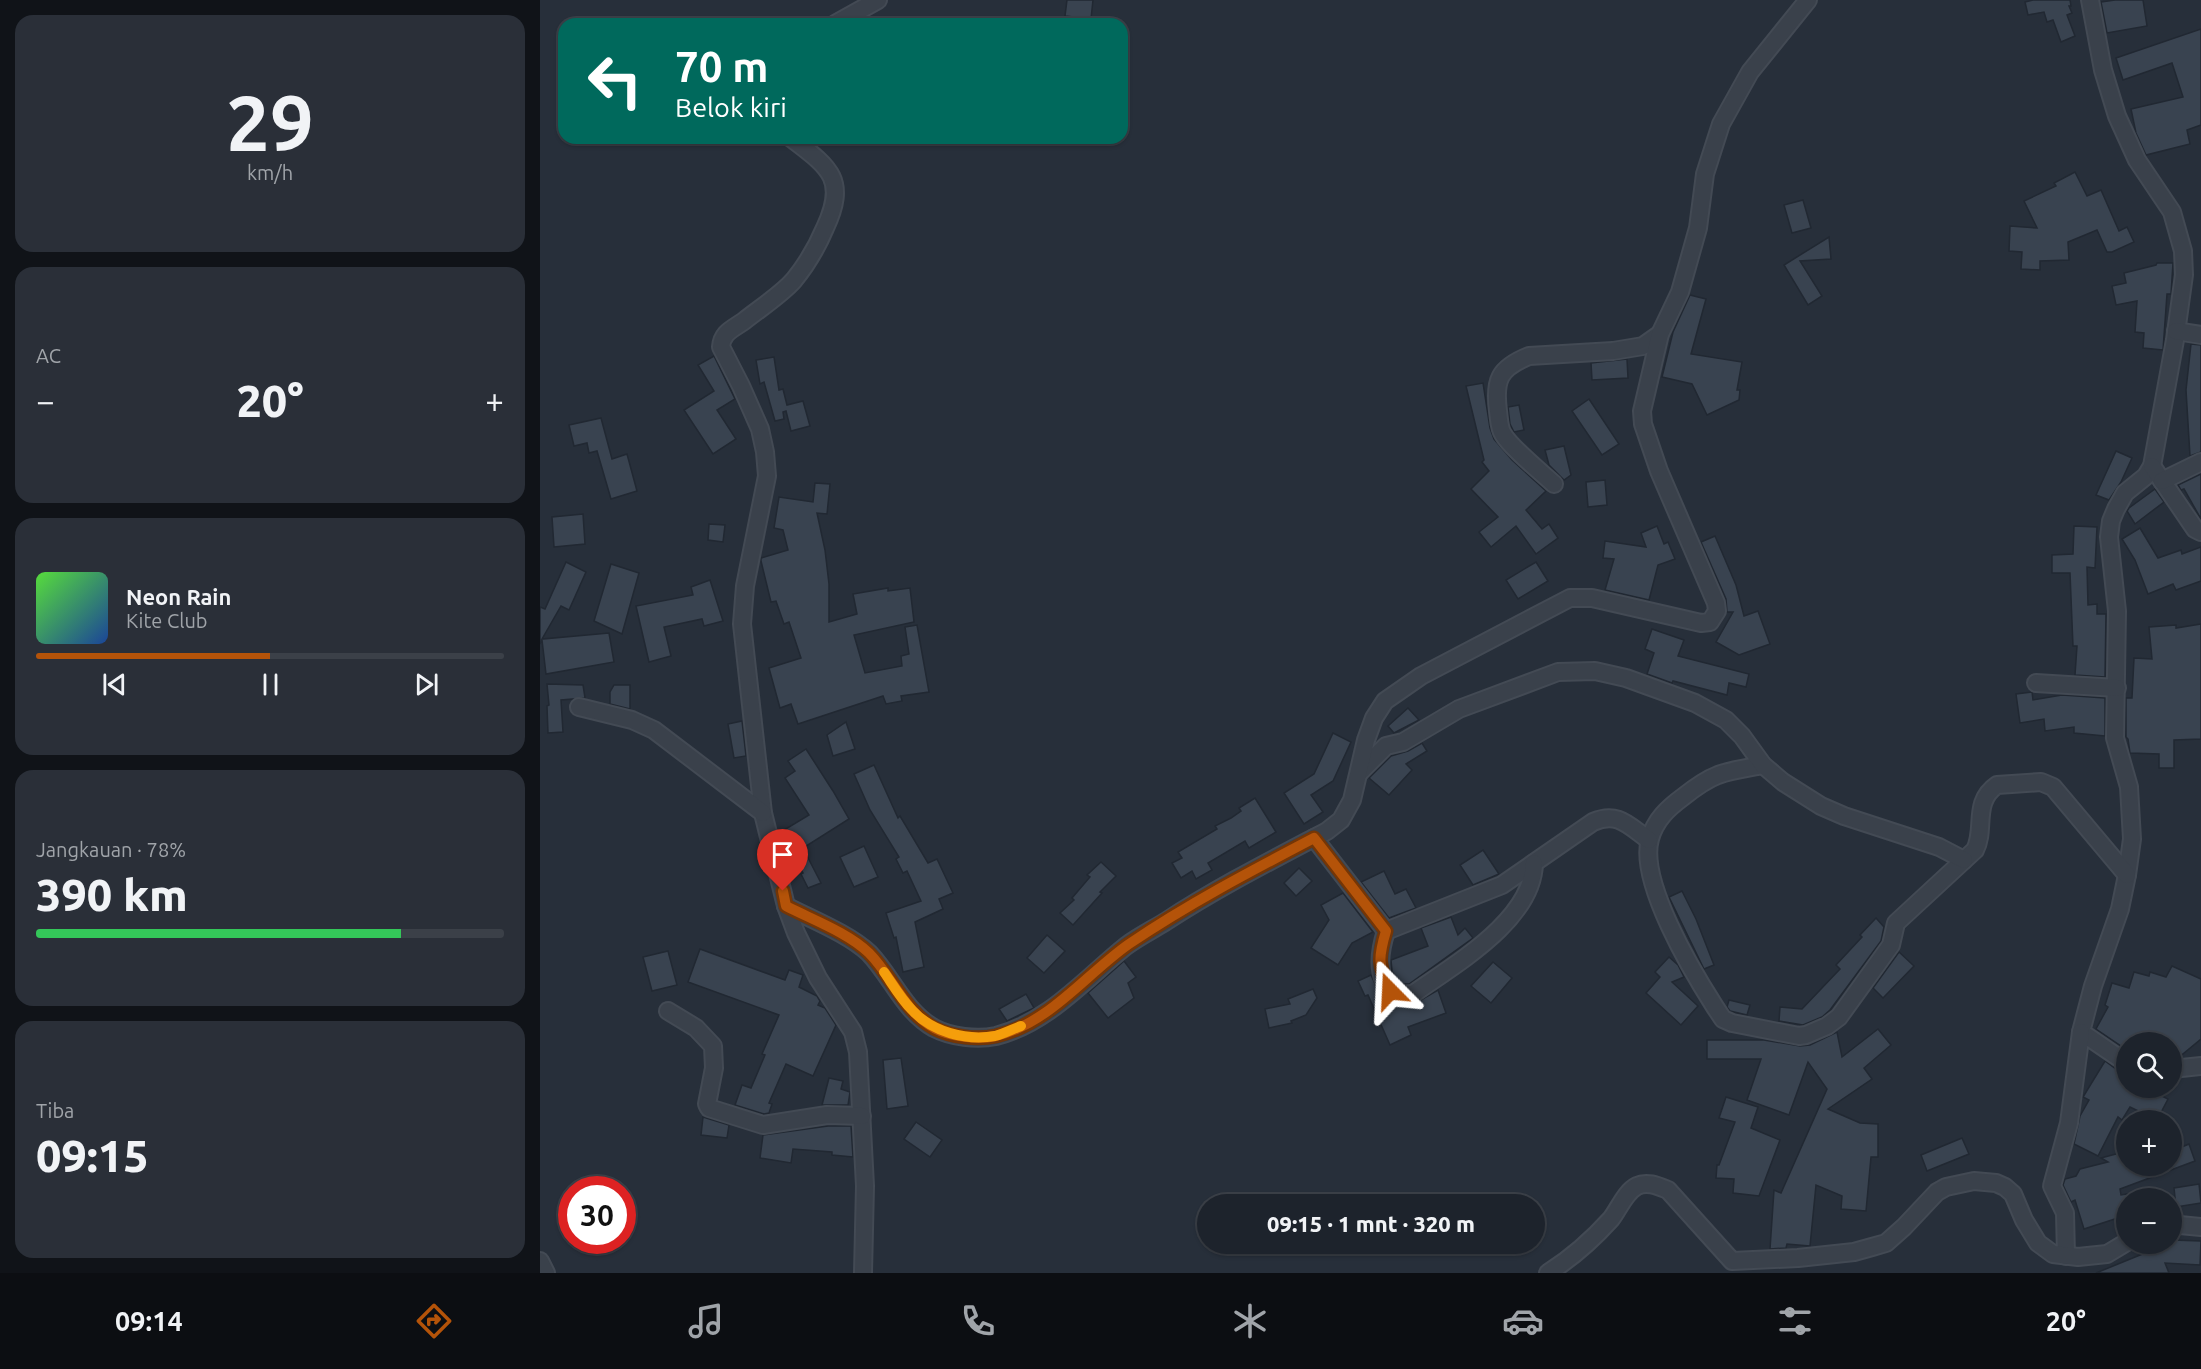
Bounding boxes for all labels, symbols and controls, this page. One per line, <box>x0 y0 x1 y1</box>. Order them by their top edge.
icon: left <box>576 42 654 120</box>
text: 70 m <box>675 43 769 90</box>
text: 29 <box>226 78 314 166</box>
text: Belok kiri <box>675 92 787 122</box>
text: km/h <box>247 161 293 184</box>
text: AC <box>36 344 61 367</box>
text: 20° <box>236 375 304 426</box>
text: − <box>36 382 55 419</box>
text: + <box>485 382 504 419</box>
text: Neon Rain <box>126 584 231 609</box>
text: Kite Club <box>126 609 208 632</box>
icon: previous <box>98 668 131 701</box>
icon: pause <box>254 668 287 701</box>
icon: next <box>410 668 443 701</box>
pin <box>757 829 808 891</box>
text: Jangkauan · 78% <box>36 838 186 861</box>
icon: arrive <box>766 838 799 871</box>
text: 390 km <box>36 869 188 920</box>
position arrow <box>1358 959 1422 1023</box>
map controls <box>2116 1032 2182 1254</box>
button: search <box>2116 1032 2182 1098</box>
text: Tiba <box>36 1099 74 1122</box>
button: + <box>2116 1110 2182 1176</box>
text: 09:15 <box>36 1130 149 1181</box>
speed limit sign: 30 <box>558 1176 636 1254</box>
button: − <box>2116 1188 2182 1254</box>
text: 09:15 · 1 mnt · 320 m <box>1267 1211 1475 1236</box>
icon: directions <box>413 1300 455 1342</box>
icon: music <box>685 1300 727 1342</box>
icon: phone <box>957 1300 999 1342</box>
icon: climate <box>1229 1300 1271 1342</box>
icon: car <box>1502 1300 1544 1342</box>
icon: filters <box>1774 1300 1816 1342</box>
text: 09:14 <box>115 1306 183 1336</box>
text: 20° <box>2046 1306 2086 1336</box>

